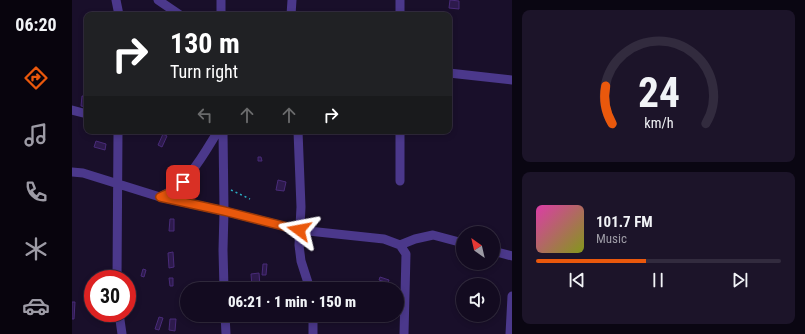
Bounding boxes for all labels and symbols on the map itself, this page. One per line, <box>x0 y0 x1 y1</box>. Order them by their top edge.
pin <box>166 165 200 199</box>
position arrow <box>278 209 320 251</box>
north arrow <box>456 226 500 270</box>
speed limit sign: 30 <box>84 270 136 322</box>

